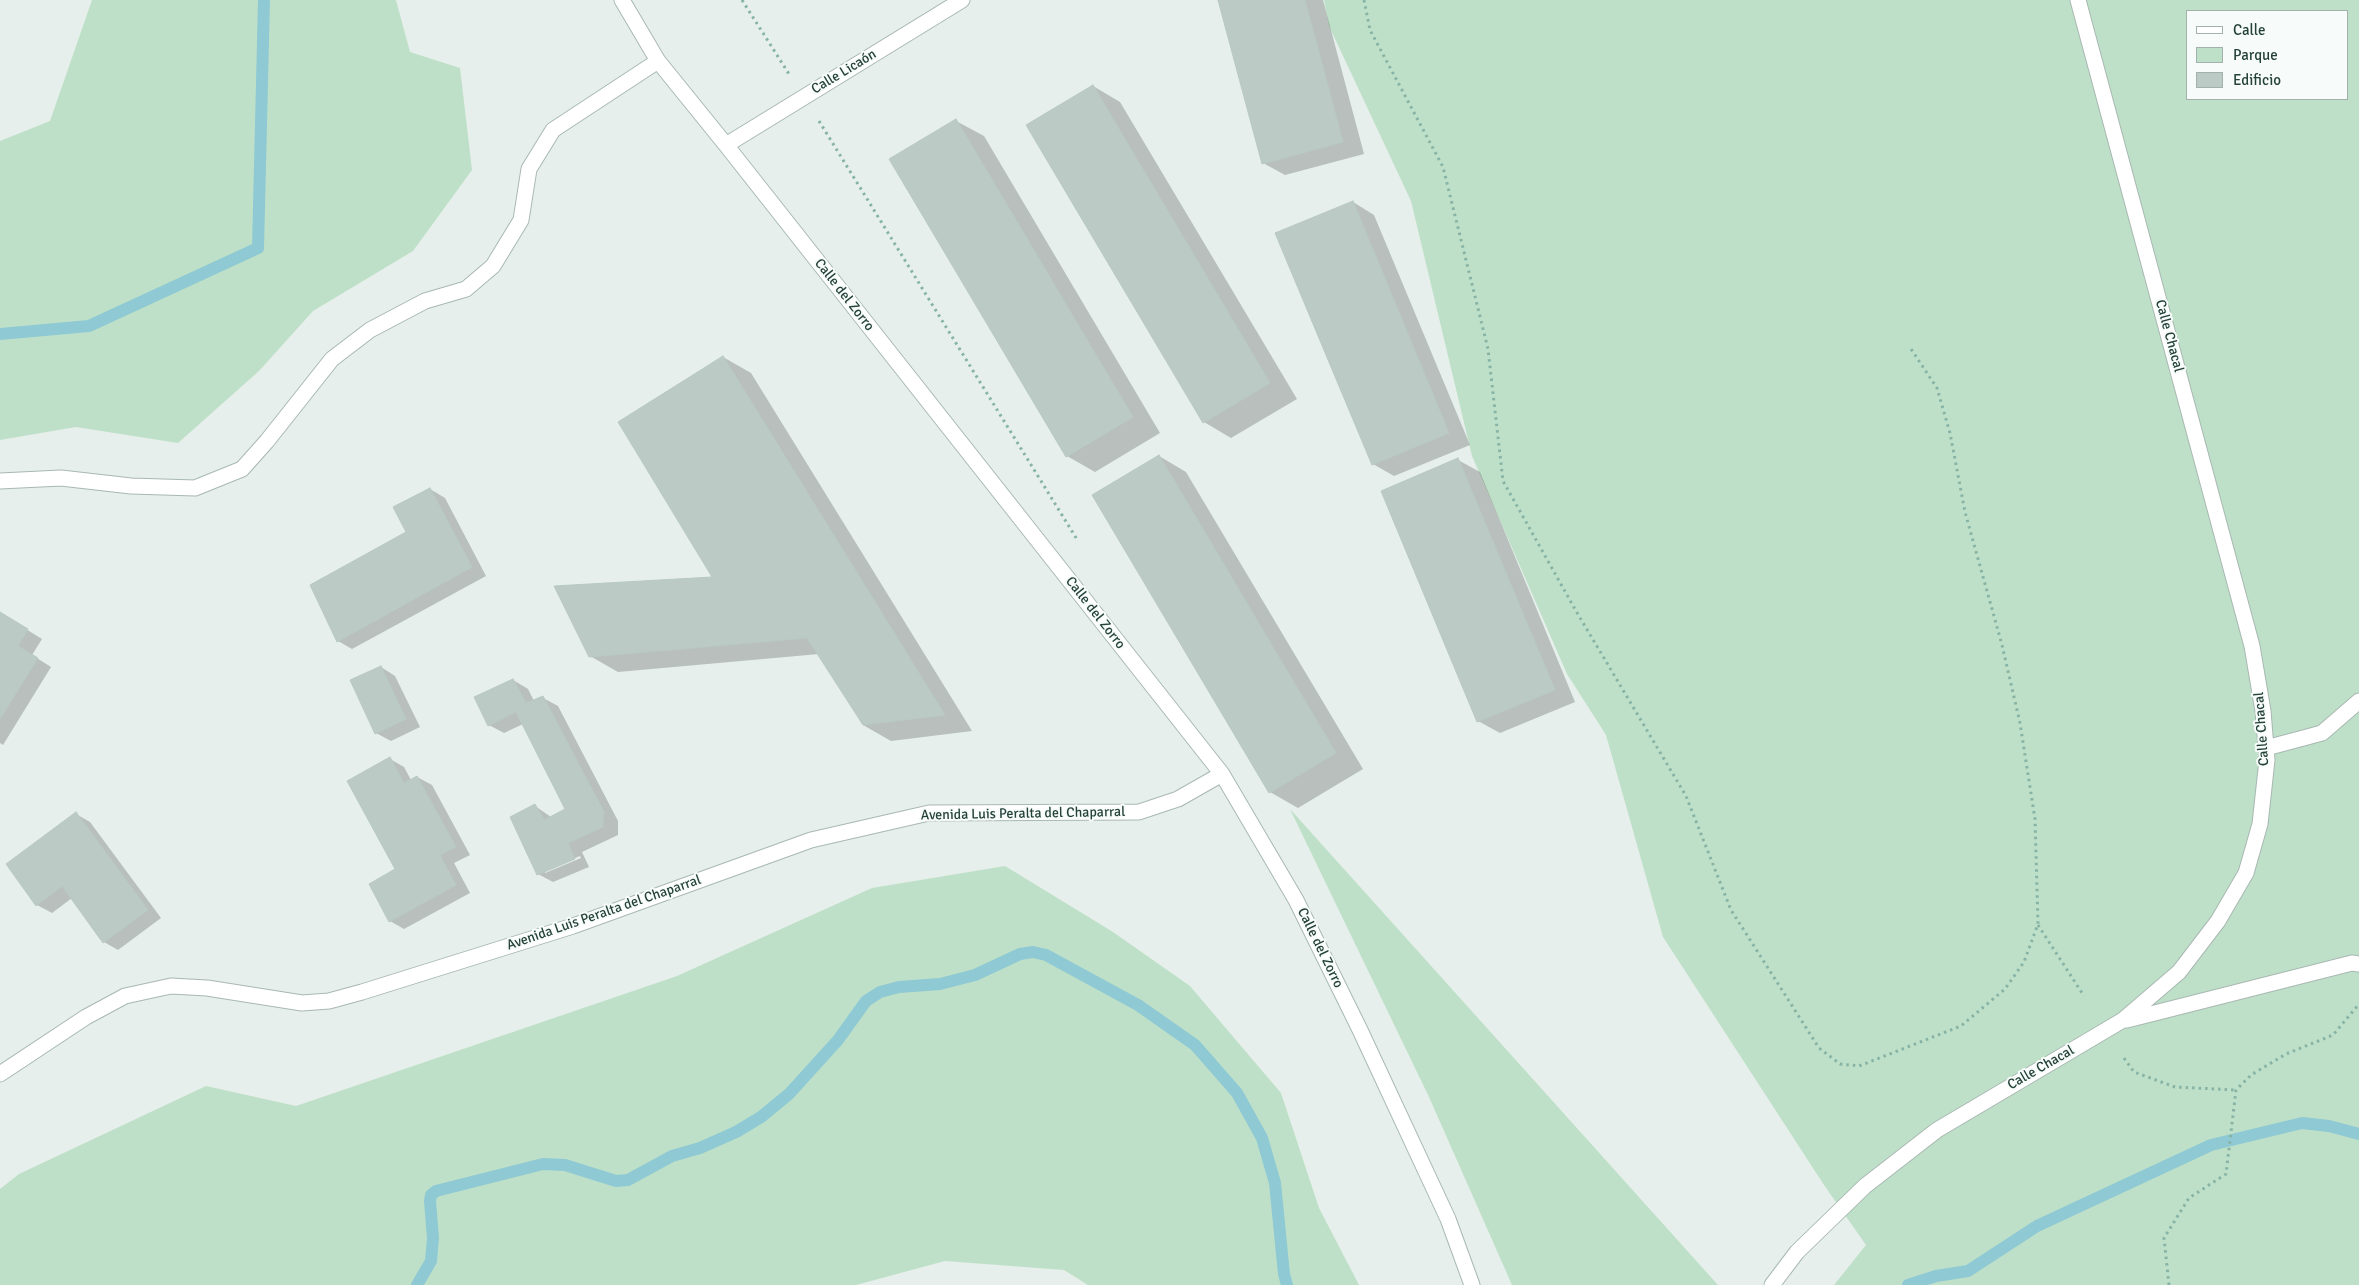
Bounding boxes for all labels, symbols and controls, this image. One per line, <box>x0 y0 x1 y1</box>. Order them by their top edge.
legend <box>2186 10 2349 100</box>
text: Calle <box>2233 21 2266 39</box>
street label: Calle Licaón <box>808 46 880 98</box>
text: Parque <box>2233 46 2278 64</box>
text: Edificio <box>2233 71 2281 89</box>
street label: Calle del Zorro <box>811 255 877 335</box>
street label: Calle Chacal <box>2151 298 2187 374</box>
street label: Calle del Zorro <box>1062 573 1128 653</box>
street label: Calle Chacal <box>2251 691 2273 767</box>
street label: Avenida Luis Peralta del Chaparral <box>921 804 1125 824</box>
street label: Avenida Luis Peralta del Chaparral <box>505 872 703 954</box>
street label: Calle del Zorro <box>1293 905 1347 991</box>
street label: Calle Chacal <box>2005 1042 2077 1094</box>

